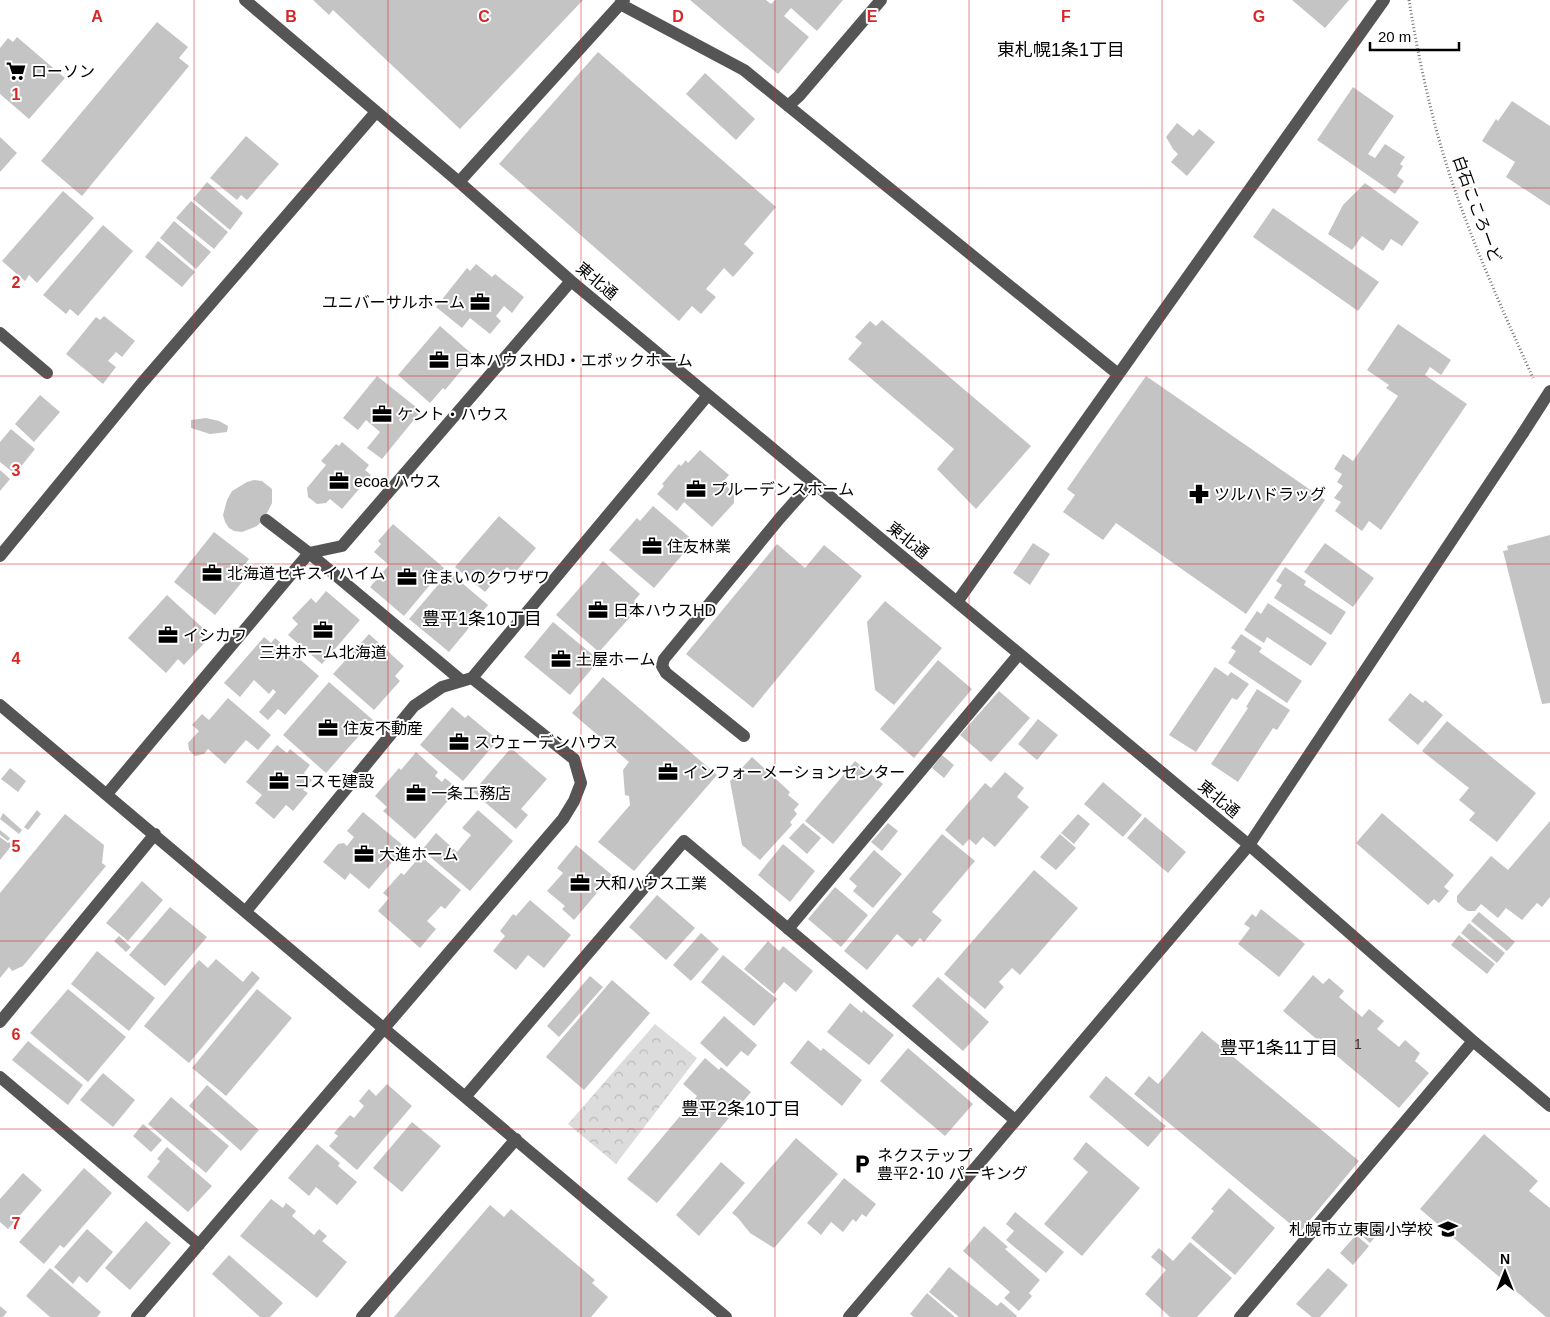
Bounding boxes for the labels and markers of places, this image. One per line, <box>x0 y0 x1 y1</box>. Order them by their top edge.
supermarket icon: ローソン <box>5 60 27 82</box>
place label: ローソン <box>31 63 95 80</box>
office icon: ユニバーサルホーム <box>469 291 491 313</box>
place label: ユニバーサルホーム <box>322 294 465 311</box>
office icon: 日本ハウスHDJ・エポックホーム <box>428 349 450 371</box>
place label: 日本ハウスHDJ・エポックホーム <box>454 352 693 369</box>
office icon: ケント・ハウス <box>371 403 393 425</box>
place label: ケント・ハウス <box>397 406 509 423</box>
office icon: ecoa ハウス <box>328 470 350 492</box>
place label: ecoa ハウス <box>354 473 441 490</box>
office icon: プルーデンスホーム <box>685 478 707 500</box>
place label: プルーデンスホーム <box>711 481 854 498</box>
pharmacy icon: ツルハドラッグ <box>1188 483 1210 505</box>
place label: ツルハドラッグ <box>1214 486 1326 503</box>
office icon: 住友林業 <box>641 535 663 557</box>
place label: 住友林業 <box>667 538 731 555</box>
office icon: 北海道セキスイハイム <box>201 562 223 584</box>
place label: 北海道セキスイハイム <box>227 565 386 582</box>
office icon: 住まいのクワザワ <box>396 566 418 588</box>
place label: 住まいのクワザワ <box>422 569 550 586</box>
office icon: 日本ハウスHD <box>587 599 609 621</box>
place label: 日本ハウスHD <box>613 602 716 619</box>
office icon: 三井ホーム北海道 <box>312 619 334 641</box>
office icon: イシカワ <box>157 624 179 646</box>
place label: イシカワ <box>183 627 247 644</box>
place label: 三井ホーム北海道 <box>259 644 387 661</box>
office icon: 土屋ホーム <box>550 648 572 670</box>
place label: 土屋ホーム <box>576 651 656 668</box>
office icon: 住友不動産 <box>317 717 339 739</box>
place label: 住友不動産 <box>343 720 423 737</box>
office icon: スウェーデンハウス <box>448 731 470 753</box>
place label: スウェーデンハウス <box>474 734 618 751</box>
office icon: インフォーメーションセンター <box>657 761 679 783</box>
place label: インフォーメーションセンター <box>683 764 906 781</box>
office icon: コスモ建設 <box>268 770 290 792</box>
place label: コスモ建設 <box>294 773 374 790</box>
office icon: 一条工務店 <box>405 782 427 804</box>
place label: 一条工務店 <box>431 785 511 802</box>
office icon: 大進ホーム <box>353 843 375 865</box>
place label: 大進ホーム <box>379 846 459 863</box>
office icon: 大和ハウス工業 <box>569 872 591 894</box>
place label: 大和ハウス工業 <box>595 875 707 892</box>
place label: ネクステップ 豊平2･10 パーキング <box>877 1147 1028 1182</box>
parking icon: ネクステップ 豊平2･10 パーキング <box>851 1153 873 1175</box>
school or university icon: 札幌市立東園小学校 <box>1437 1218 1459 1240</box>
place label: 札幌市立東園小学校 <box>1289 1221 1433 1238</box>

